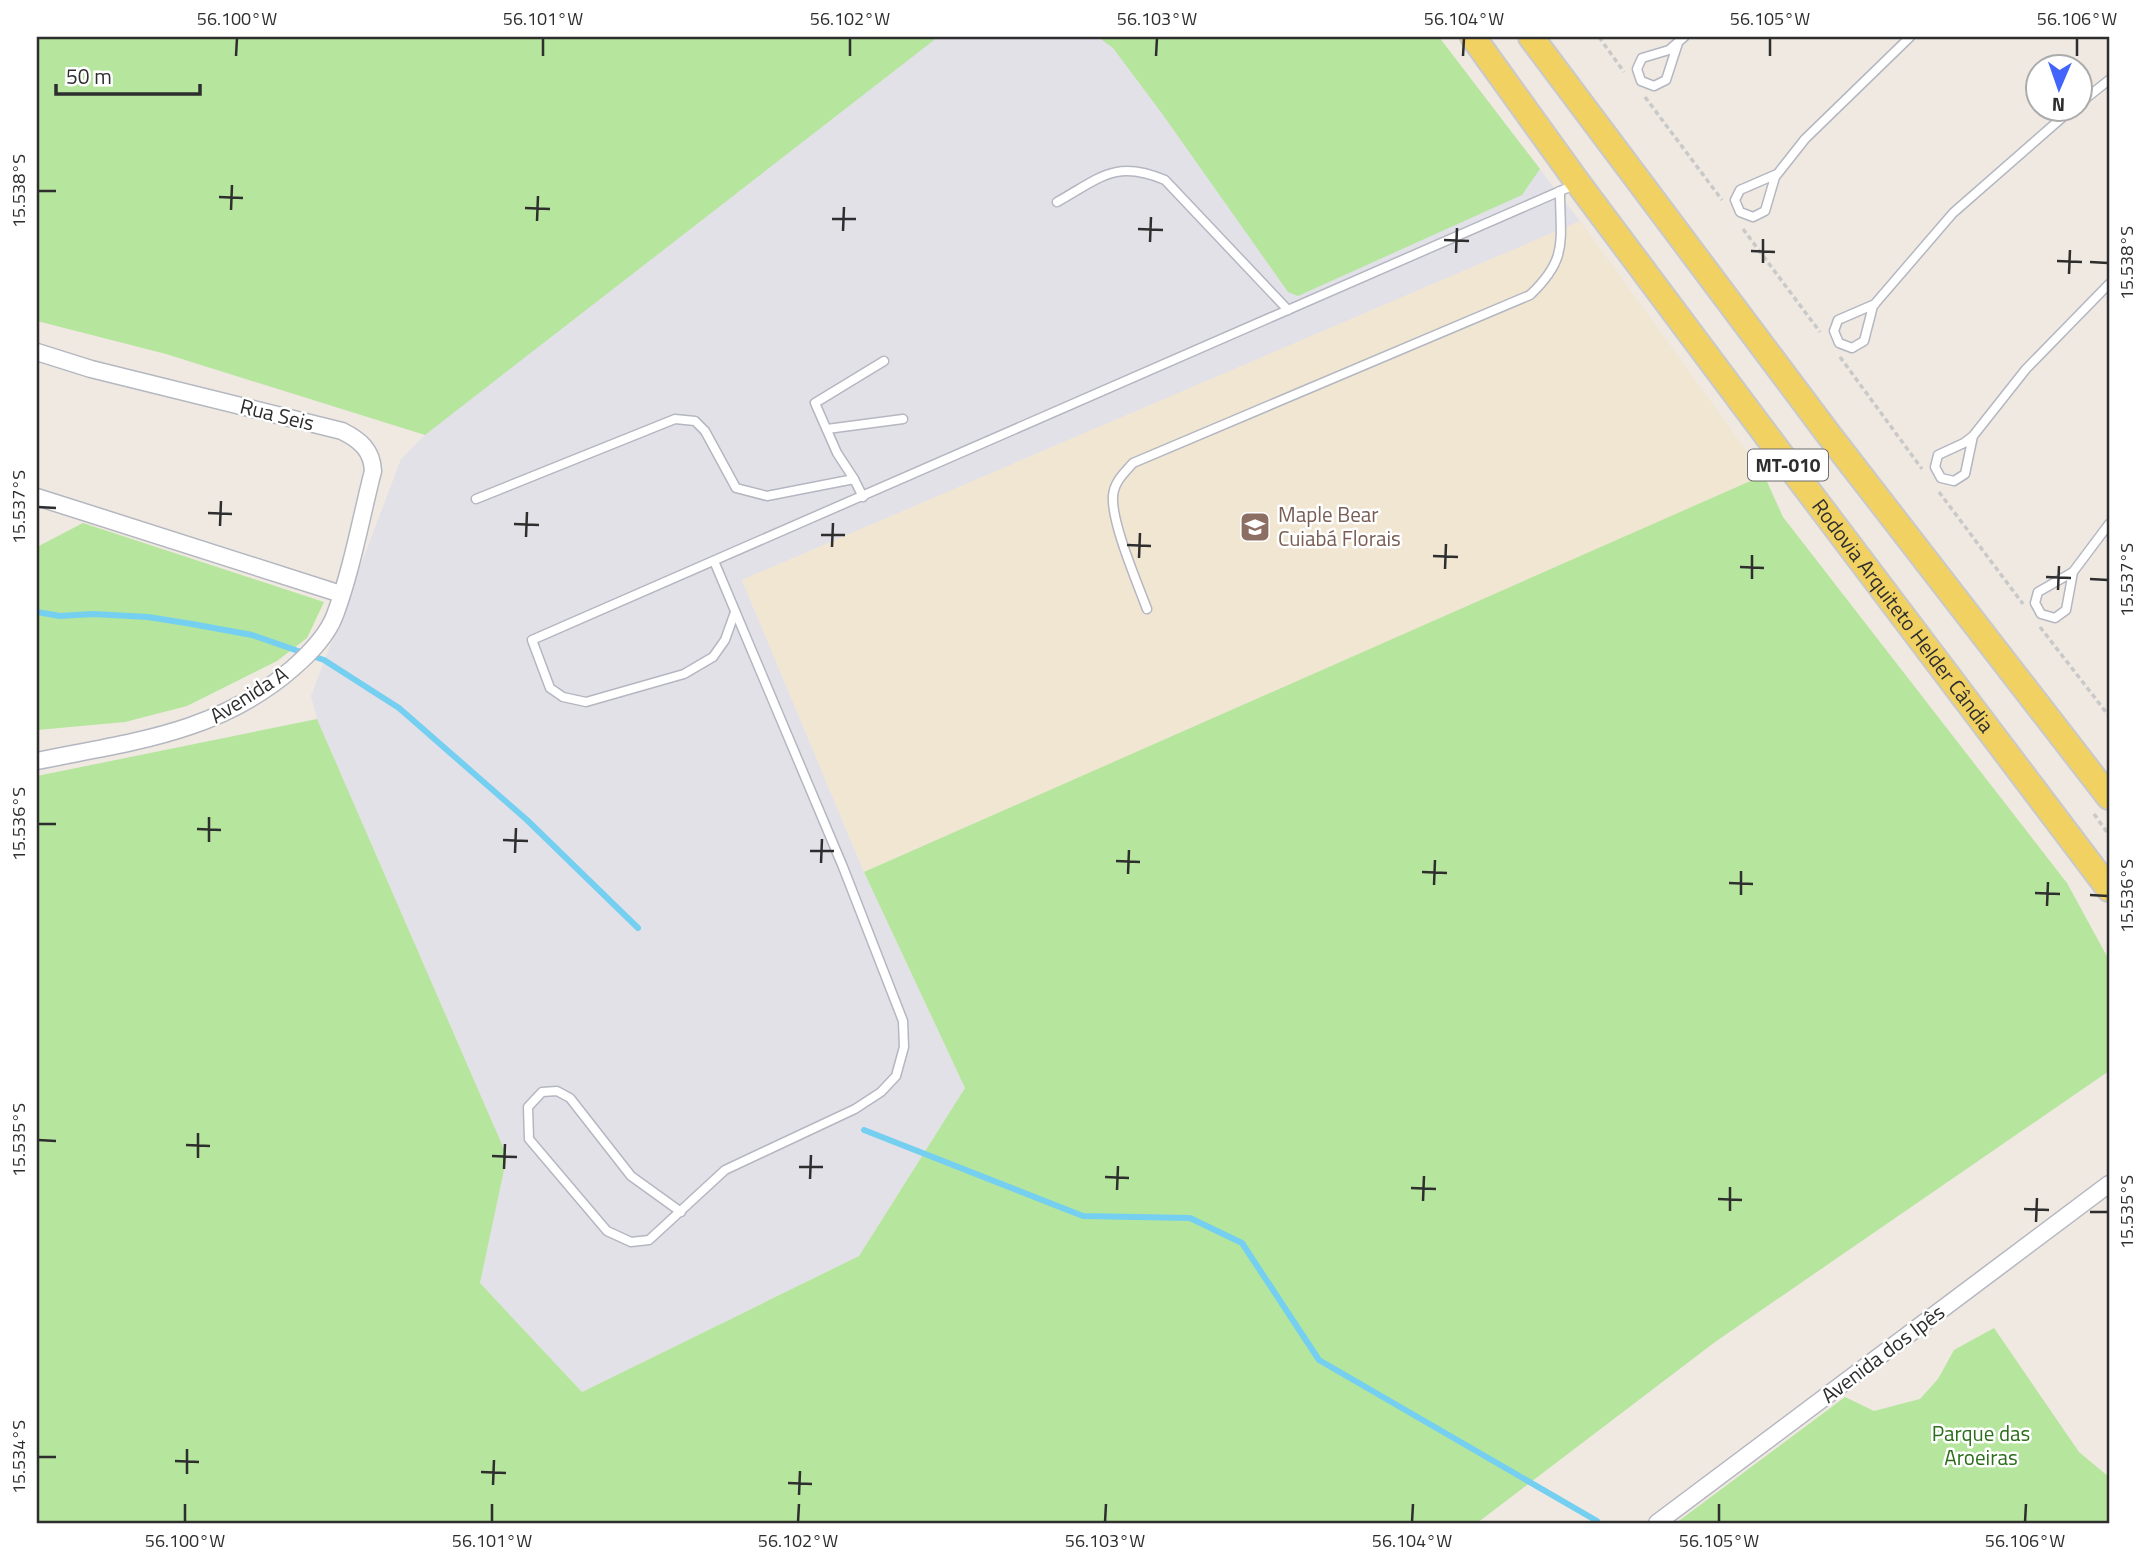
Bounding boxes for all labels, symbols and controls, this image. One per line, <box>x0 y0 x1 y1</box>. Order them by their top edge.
text: 56.100°W <box>197 5 277 32</box>
text: 56.101°W <box>503 5 583 32</box>
text: 56.102°W <box>810 5 890 32</box>
text: 56.103°W <box>1117 5 1197 32</box>
text: 56.104°W <box>1424 5 1504 32</box>
text: 56.105°W <box>1730 5 1810 32</box>
text: 56.106°W <box>2037 5 2117 32</box>
scale bar <box>56 52 200 96</box>
north arrow <box>2024 52 2094 122</box>
text: 50 m <box>66 60 112 92</box>
text: N <box>2051 91 2065 120</box>
text: 15.538°S <box>5 154 32 228</box>
text: 15.538°S <box>2113 226 2140 300</box>
street label: Rua Seis <box>237 389 318 439</box>
road number: MT-010 <box>1748 450 1828 480</box>
text: 15.537°S <box>5 470 32 544</box>
street label: Rodovia Arquiteto Helder Cândia <box>1805 492 2003 739</box>
place label: Maple Bear Cuiabá Florais <box>1278 498 1401 554</box>
school or university icon: Maple Bear Cuiabá Florais <box>1238 510 1272 544</box>
text: 15.537°S <box>2113 543 2140 617</box>
street label: Avenida A <box>203 657 294 731</box>
text: 15.536°S <box>5 787 32 861</box>
text: 15.536°S <box>2113 859 2140 933</box>
text: 15.535°S <box>5 1103 32 1177</box>
text: 15.535°S <box>2113 1175 2140 1249</box>
street label: Avenida dos Ipês <box>1814 1296 1951 1411</box>
park label: Parque das Aroeiras <box>1932 1417 2030 1473</box>
text: 15.534°S <box>5 1420 32 1494</box>
text: 56.100°W <box>145 1527 225 1554</box>
text: 56.101°W <box>452 1527 532 1554</box>
text: 56.102°W <box>758 1527 838 1554</box>
text: 56.103°W <box>1065 1527 1145 1554</box>
text: 56.104°W <box>1372 1527 1452 1554</box>
text: 56.105°W <box>1679 1527 1759 1554</box>
text: 56.106°W <box>1985 1527 2065 1554</box>

